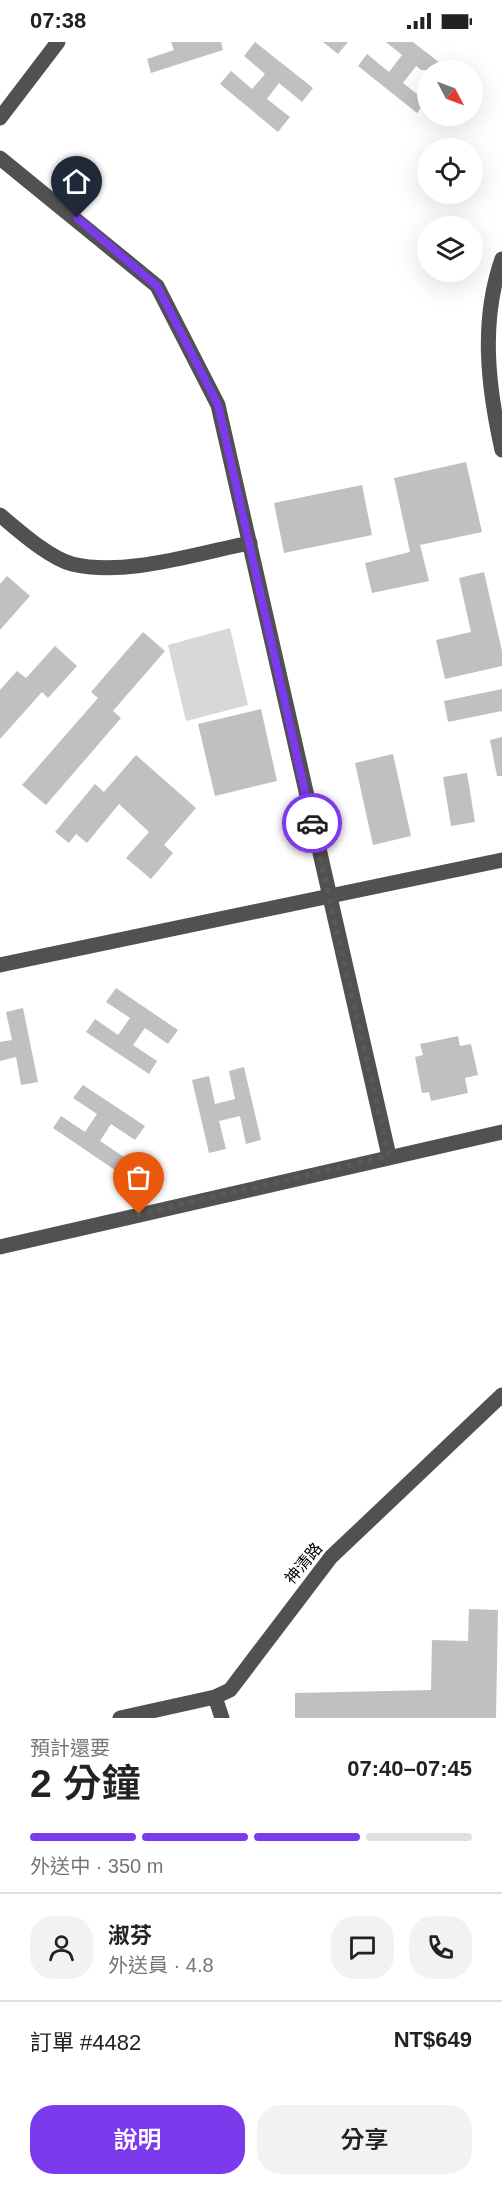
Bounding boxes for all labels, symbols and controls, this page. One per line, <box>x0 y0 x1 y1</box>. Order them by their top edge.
text: 07:38 <box>30 8 86 33</box>
north arrow <box>417 60 483 126</box>
map controls <box>417 60 483 282</box>
button: locate <box>417 138 483 204</box>
pin <box>51 156 102 218</box>
icon: home <box>60 165 93 198</box>
button: layers <box>417 216 483 282</box>
courier <box>282 793 342 853</box>
icon: car <box>296 807 329 840</box>
pin <box>113 1152 164 1214</box>
icon: bag <box>122 1161 155 1194</box>
street label: 神清路 <box>281 1539 325 1587</box>
text: 預計還要 <box>30 1737 110 1759</box>
text: 07:40–07:45 <box>347 1756 472 1781</box>
text: 2 分鐘 <box>30 1762 141 1805</box>
text: 外送中 · 350 m <box>30 1855 163 1877</box>
button: person <box>30 1916 93 1979</box>
button: chat <box>331 1916 394 1979</box>
button: phone <box>409 1916 472 1979</box>
text: 淑芬 <box>108 1923 152 1948</box>
text: 外送員 · 4.8 <box>108 1954 214 1976</box>
text: NT$649 <box>394 2027 472 2052</box>
text: 訂單 #4482 <box>30 2030 141 2055</box>
button: 說明 <box>30 2105 245 2174</box>
button: 分享 <box>257 2105 472 2174</box>

